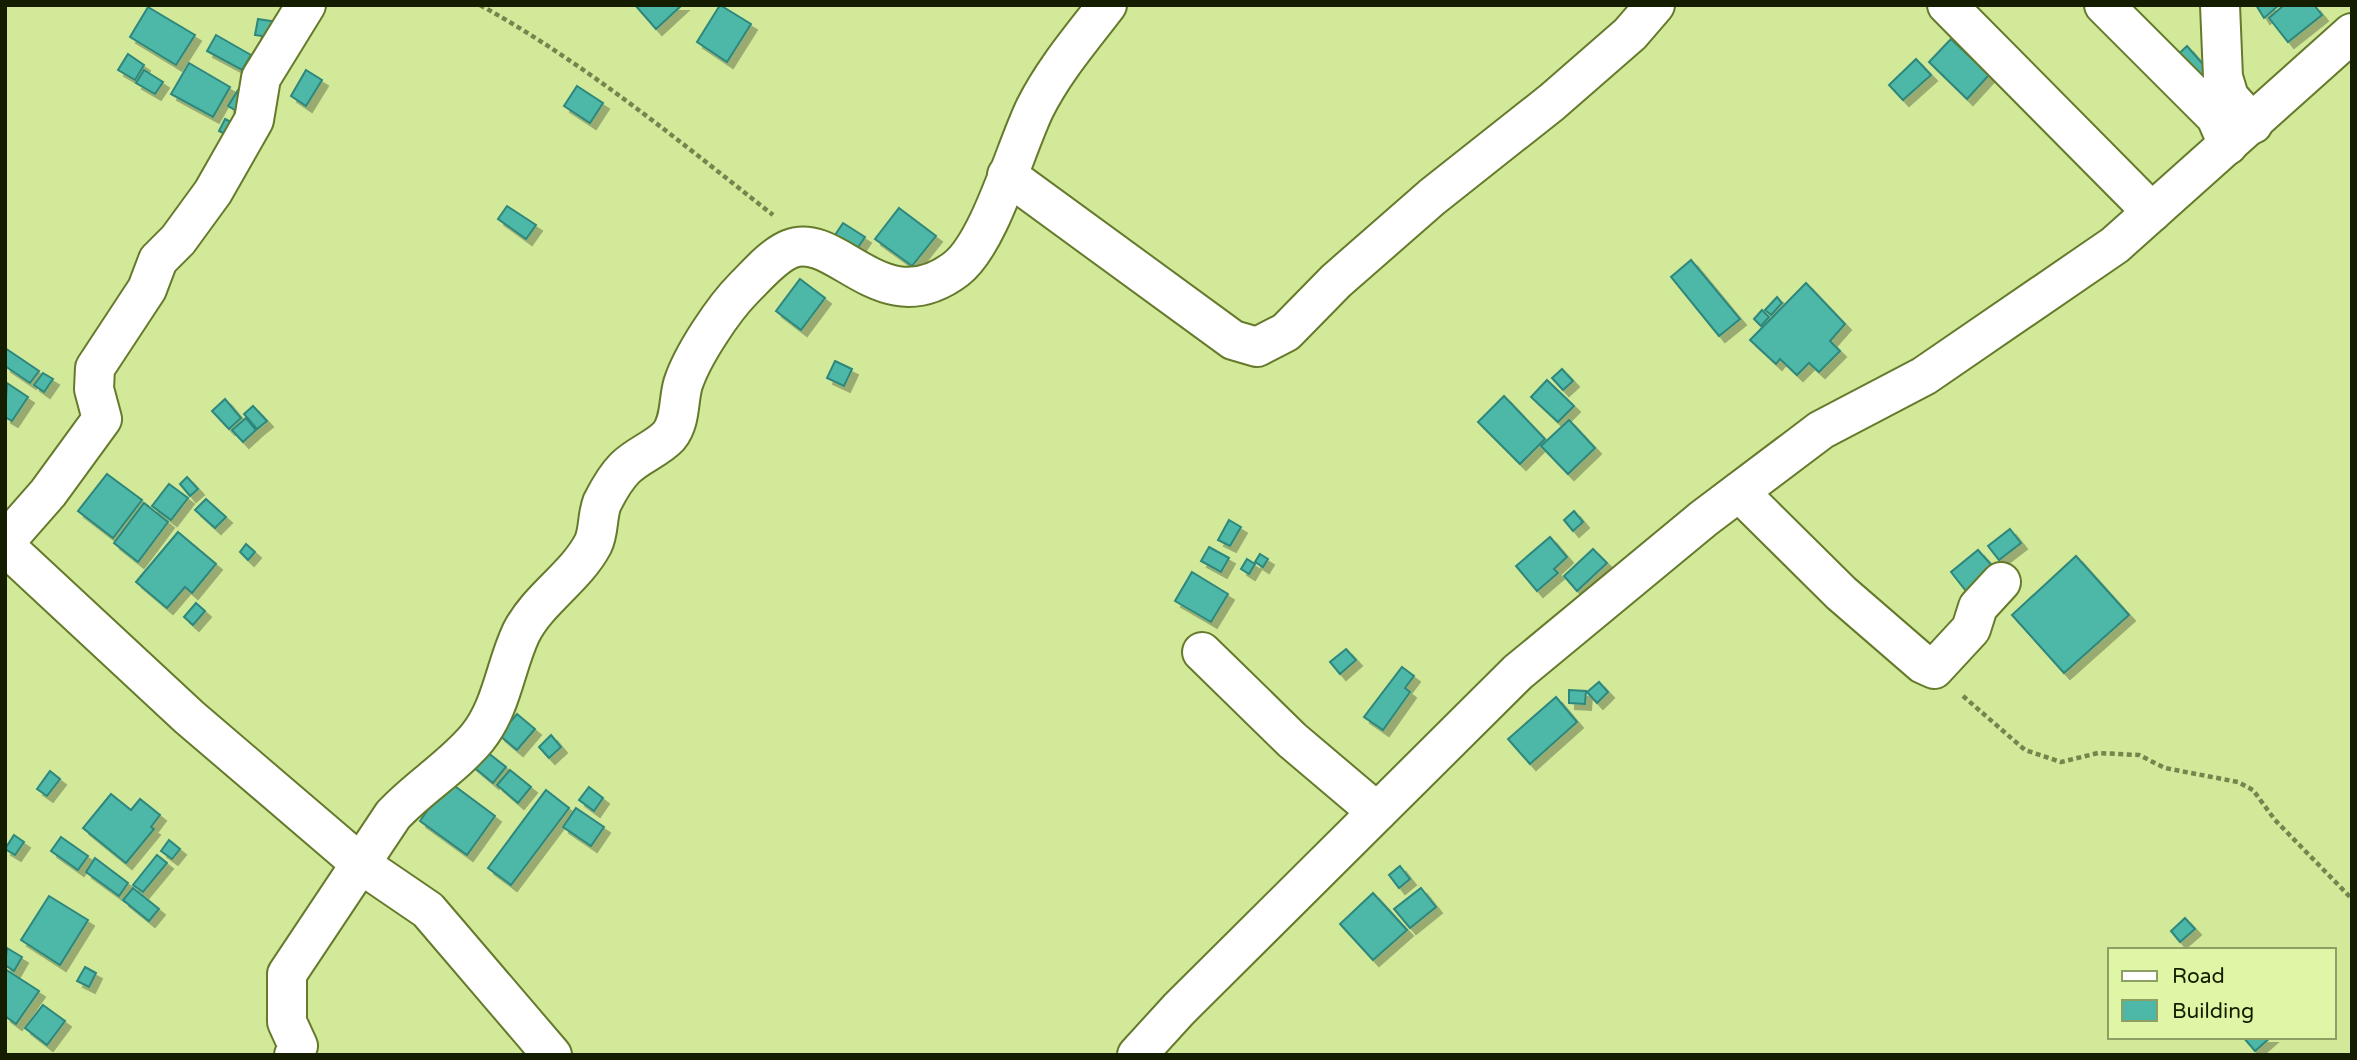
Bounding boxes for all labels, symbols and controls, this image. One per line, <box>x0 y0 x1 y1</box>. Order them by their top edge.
legend <box>2108 948 2336 1039</box>
text: Road <box>2172 964 2225 989</box>
text: Building <box>2172 999 2254 1024</box>

